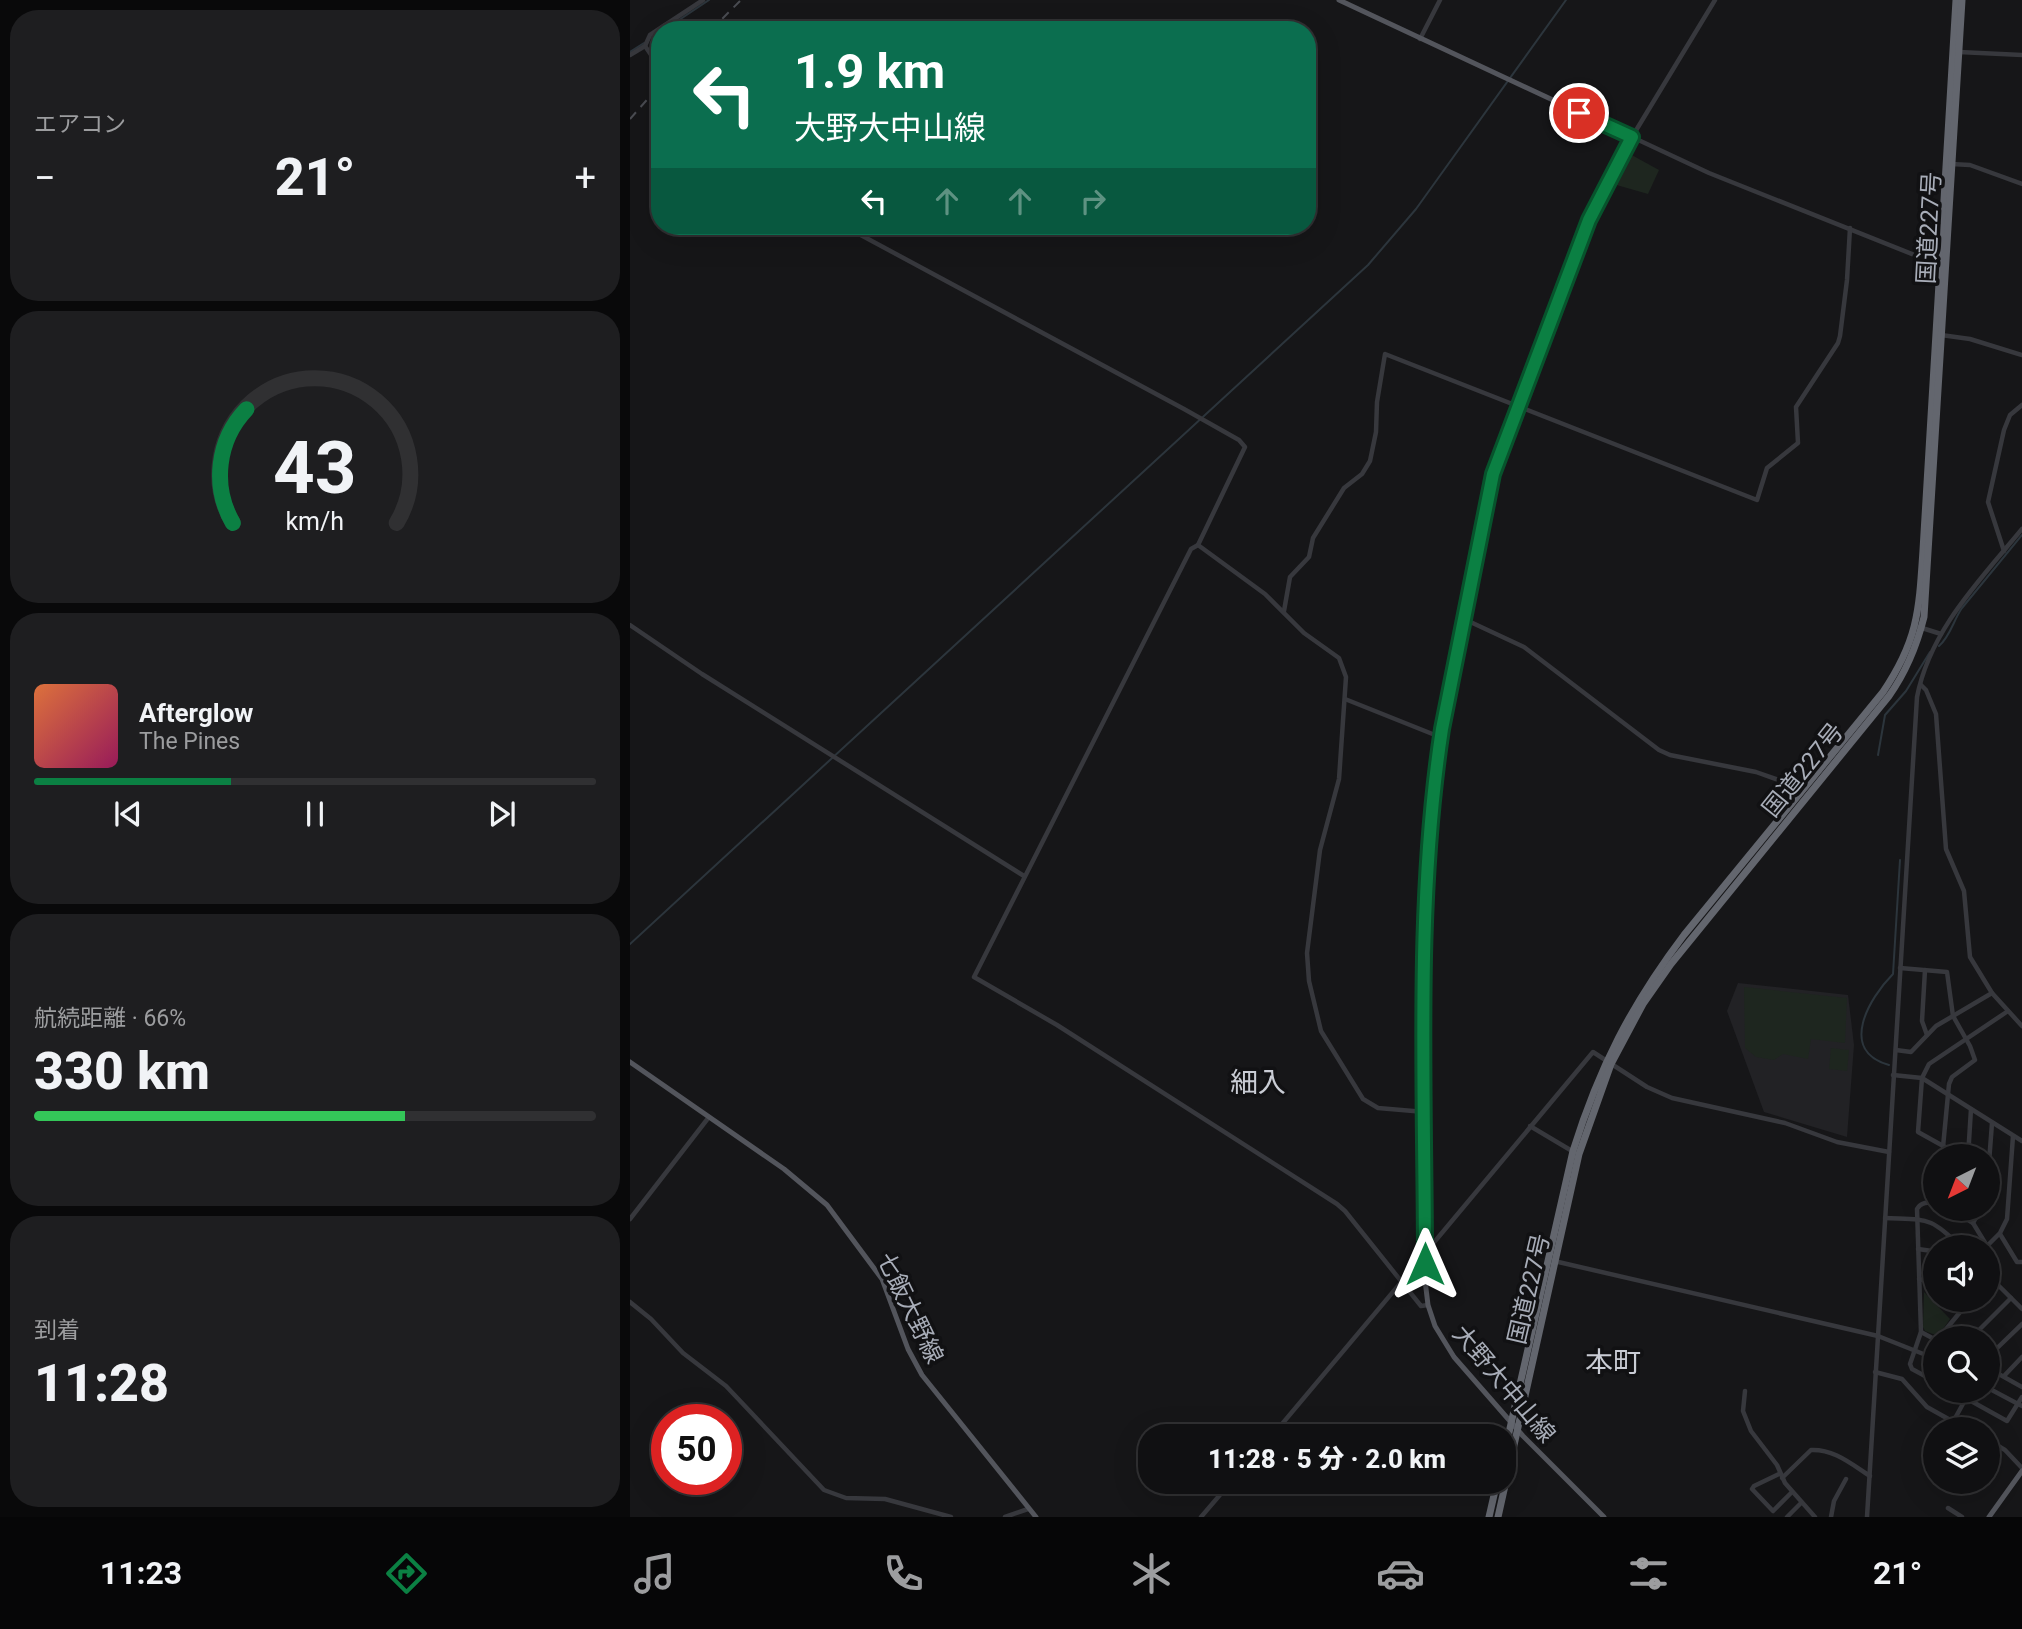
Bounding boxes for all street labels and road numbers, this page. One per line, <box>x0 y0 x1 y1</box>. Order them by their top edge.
street label: 国道227号 <box>1912 171 1946 285</box>
street label: 国道227号 <box>1757 717 1849 823</box>
street label: 国道227号 <box>1503 1231 1555 1347</box>
street label: 七飯大野線 <box>871 1248 949 1368</box>
street label: 大野大中山線 <box>1447 1320 1561 1448</box>

